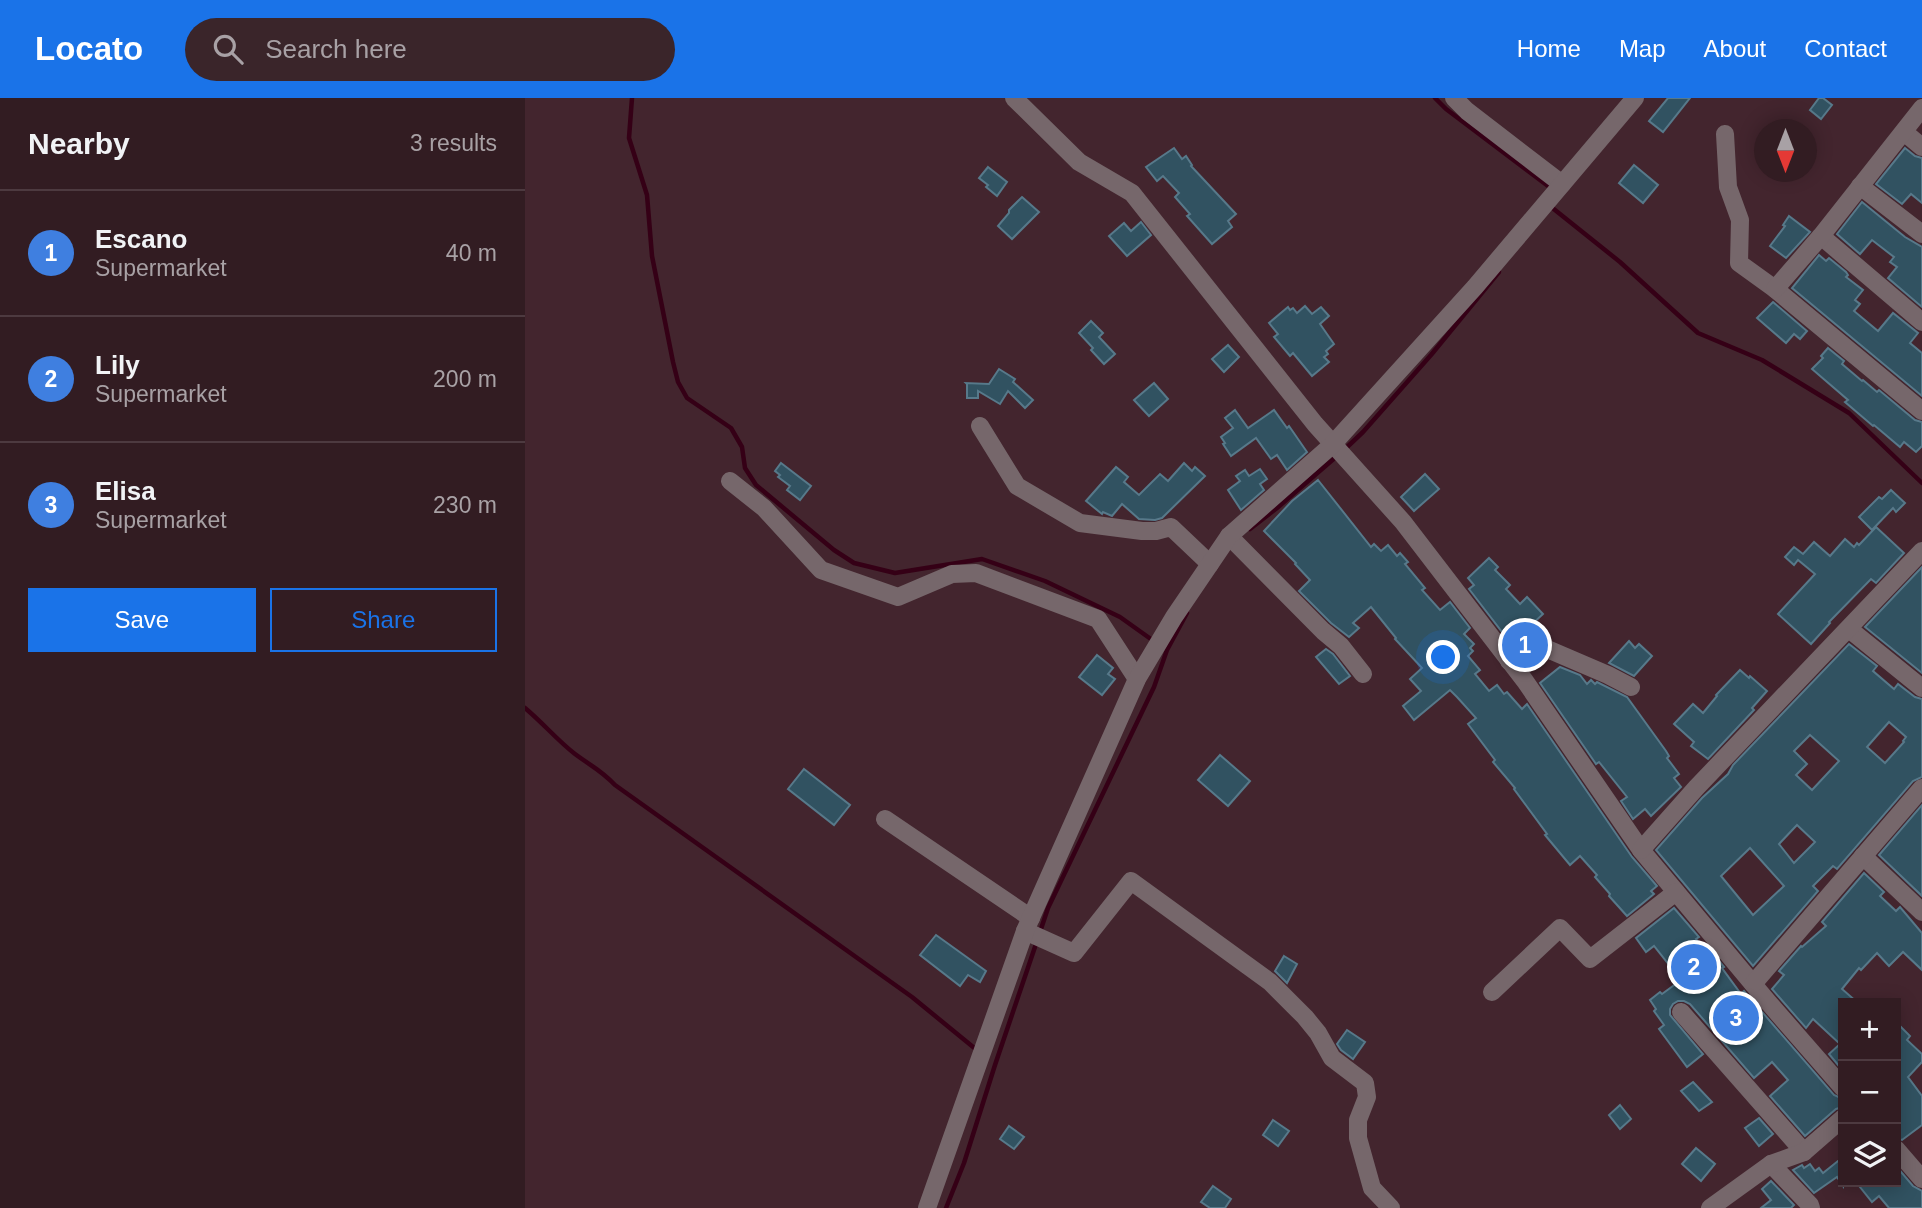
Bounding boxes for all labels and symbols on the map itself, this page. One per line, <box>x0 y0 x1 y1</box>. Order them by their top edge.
north arrow <box>1754 119 1817 182</box>
pin: 1 <box>1502 619 1548 671</box>
your location <box>1426 640 1460 674</box>
pin: 2 <box>1671 941 1717 993</box>
pin: 3 <box>1713 992 1759 1044</box>

